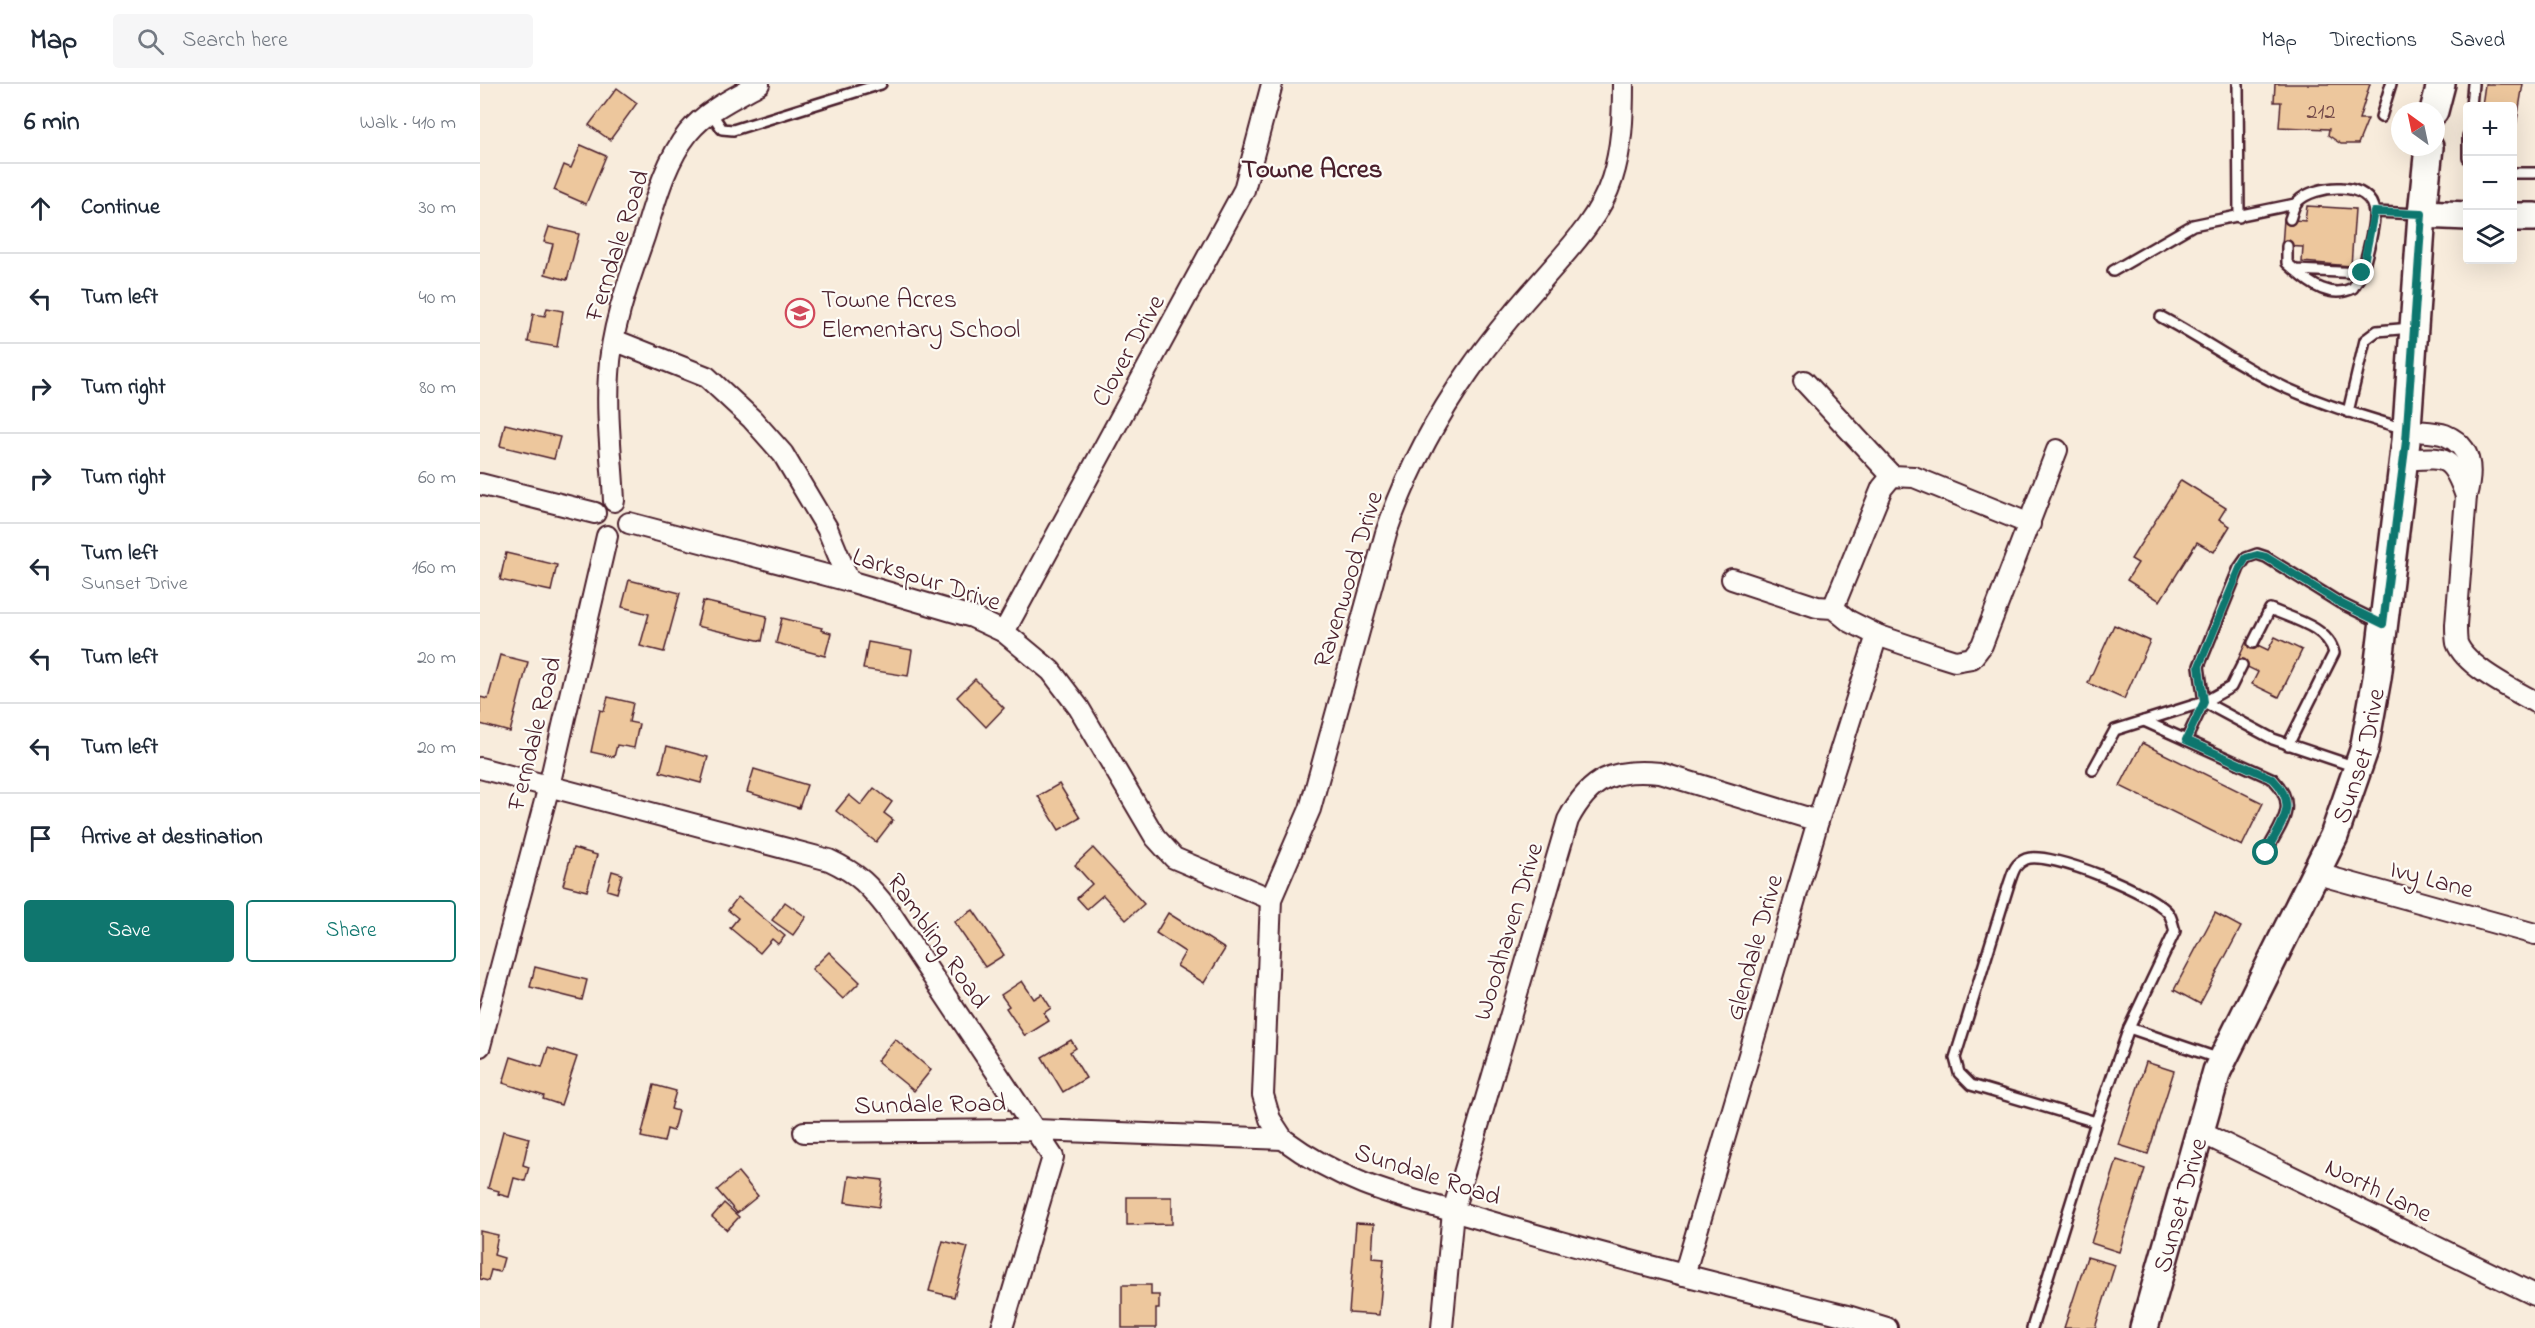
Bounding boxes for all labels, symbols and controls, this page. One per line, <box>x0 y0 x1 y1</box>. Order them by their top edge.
search box <box>113 14 533 68</box>
text: Map <box>30 21 77 62</box>
icon: search <box>134 25 167 58</box>
text: Search here <box>182 25 288 57</box>
text: Map <box>2261 26 2297 56</box>
text: Directions <box>2330 26 2417 56</box>
text: Saved <box>2450 26 2505 56</box>
house number: 212 <box>2307 97 2335 129</box>
north arrow <box>2391 102 2445 156</box>
map controls <box>2463 102 2517 264</box>
button: + <box>2463 102 2517 156</box>
text: 6 min <box>24 104 80 142</box>
text: Walk · 410 m <box>360 109 456 138</box>
district label: Towne Acres <box>1241 151 1383 190</box>
button: − <box>2463 156 2517 210</box>
street label: Ferndale Road <box>576 165 661 327</box>
icon: ahead <box>24 192 57 225</box>
text: Continue <box>81 192 160 224</box>
text: 30 m <box>419 194 456 223</box>
button: layers <box>2463 210 2517 264</box>
route end <box>2348 259 2374 285</box>
icon: left <box>24 282 57 315</box>
text: Turn left <box>81 282 158 314</box>
place label: Towne Acres Elementary School <box>821 282 1020 350</box>
text: 40 m <box>419 284 456 313</box>
street label: Clover Drive <box>1083 288 1176 415</box>
school or university icon: Towne Acres Elementary School <box>784 297 816 329</box>
icon: right <box>24 372 57 405</box>
text: Turn right <box>81 372 166 404</box>
text: 80 m <box>419 374 456 403</box>
icon: right <box>24 462 57 495</box>
text: Turn right <box>81 462 166 494</box>
text: 60 m <box>418 464 456 493</box>
street label: Ravenwood Drive <box>1305 487 1395 673</box>
text: Turn left <box>81 538 158 570</box>
street label: Larkspur Drive <box>847 539 1006 623</box>
icon: left <box>24 552 57 585</box>
text: 160 m <box>412 554 456 583</box>
text: Sunset Drive <box>81 570 188 599</box>
icon: left <box>24 642 57 675</box>
text: Turn left <box>81 642 158 674</box>
text: 20 m <box>417 644 456 673</box>
street label: Ferndale Road <box>498 653 573 816</box>
street label: Sunset Drive <box>2324 685 2397 829</box>
icon: left <box>24 732 57 765</box>
text: Turn left <box>81 732 158 764</box>
text: 20 m <box>417 734 456 763</box>
icon: arrive <box>24 822 57 855</box>
text: Arrive at destination <box>81 822 263 854</box>
street label: Woodhaven Drive <box>1465 838 1555 1026</box>
route start <box>2252 839 2278 865</box>
street label: Ivy Lane <box>2385 852 2478 910</box>
street label: Rambling Road <box>876 866 998 1018</box>
street label: Glendale Drive <box>1717 870 1795 1025</box>
button: Save <box>24 900 234 962</box>
button: Share <box>246 900 456 962</box>
street label: Sundale Road <box>854 1086 1007 1126</box>
street label: Sunset Drive <box>2145 1133 2219 1278</box>
street label: Sundale Road <box>1349 1134 1506 1218</box>
street label: North Lane <box>2318 1149 2438 1234</box>

